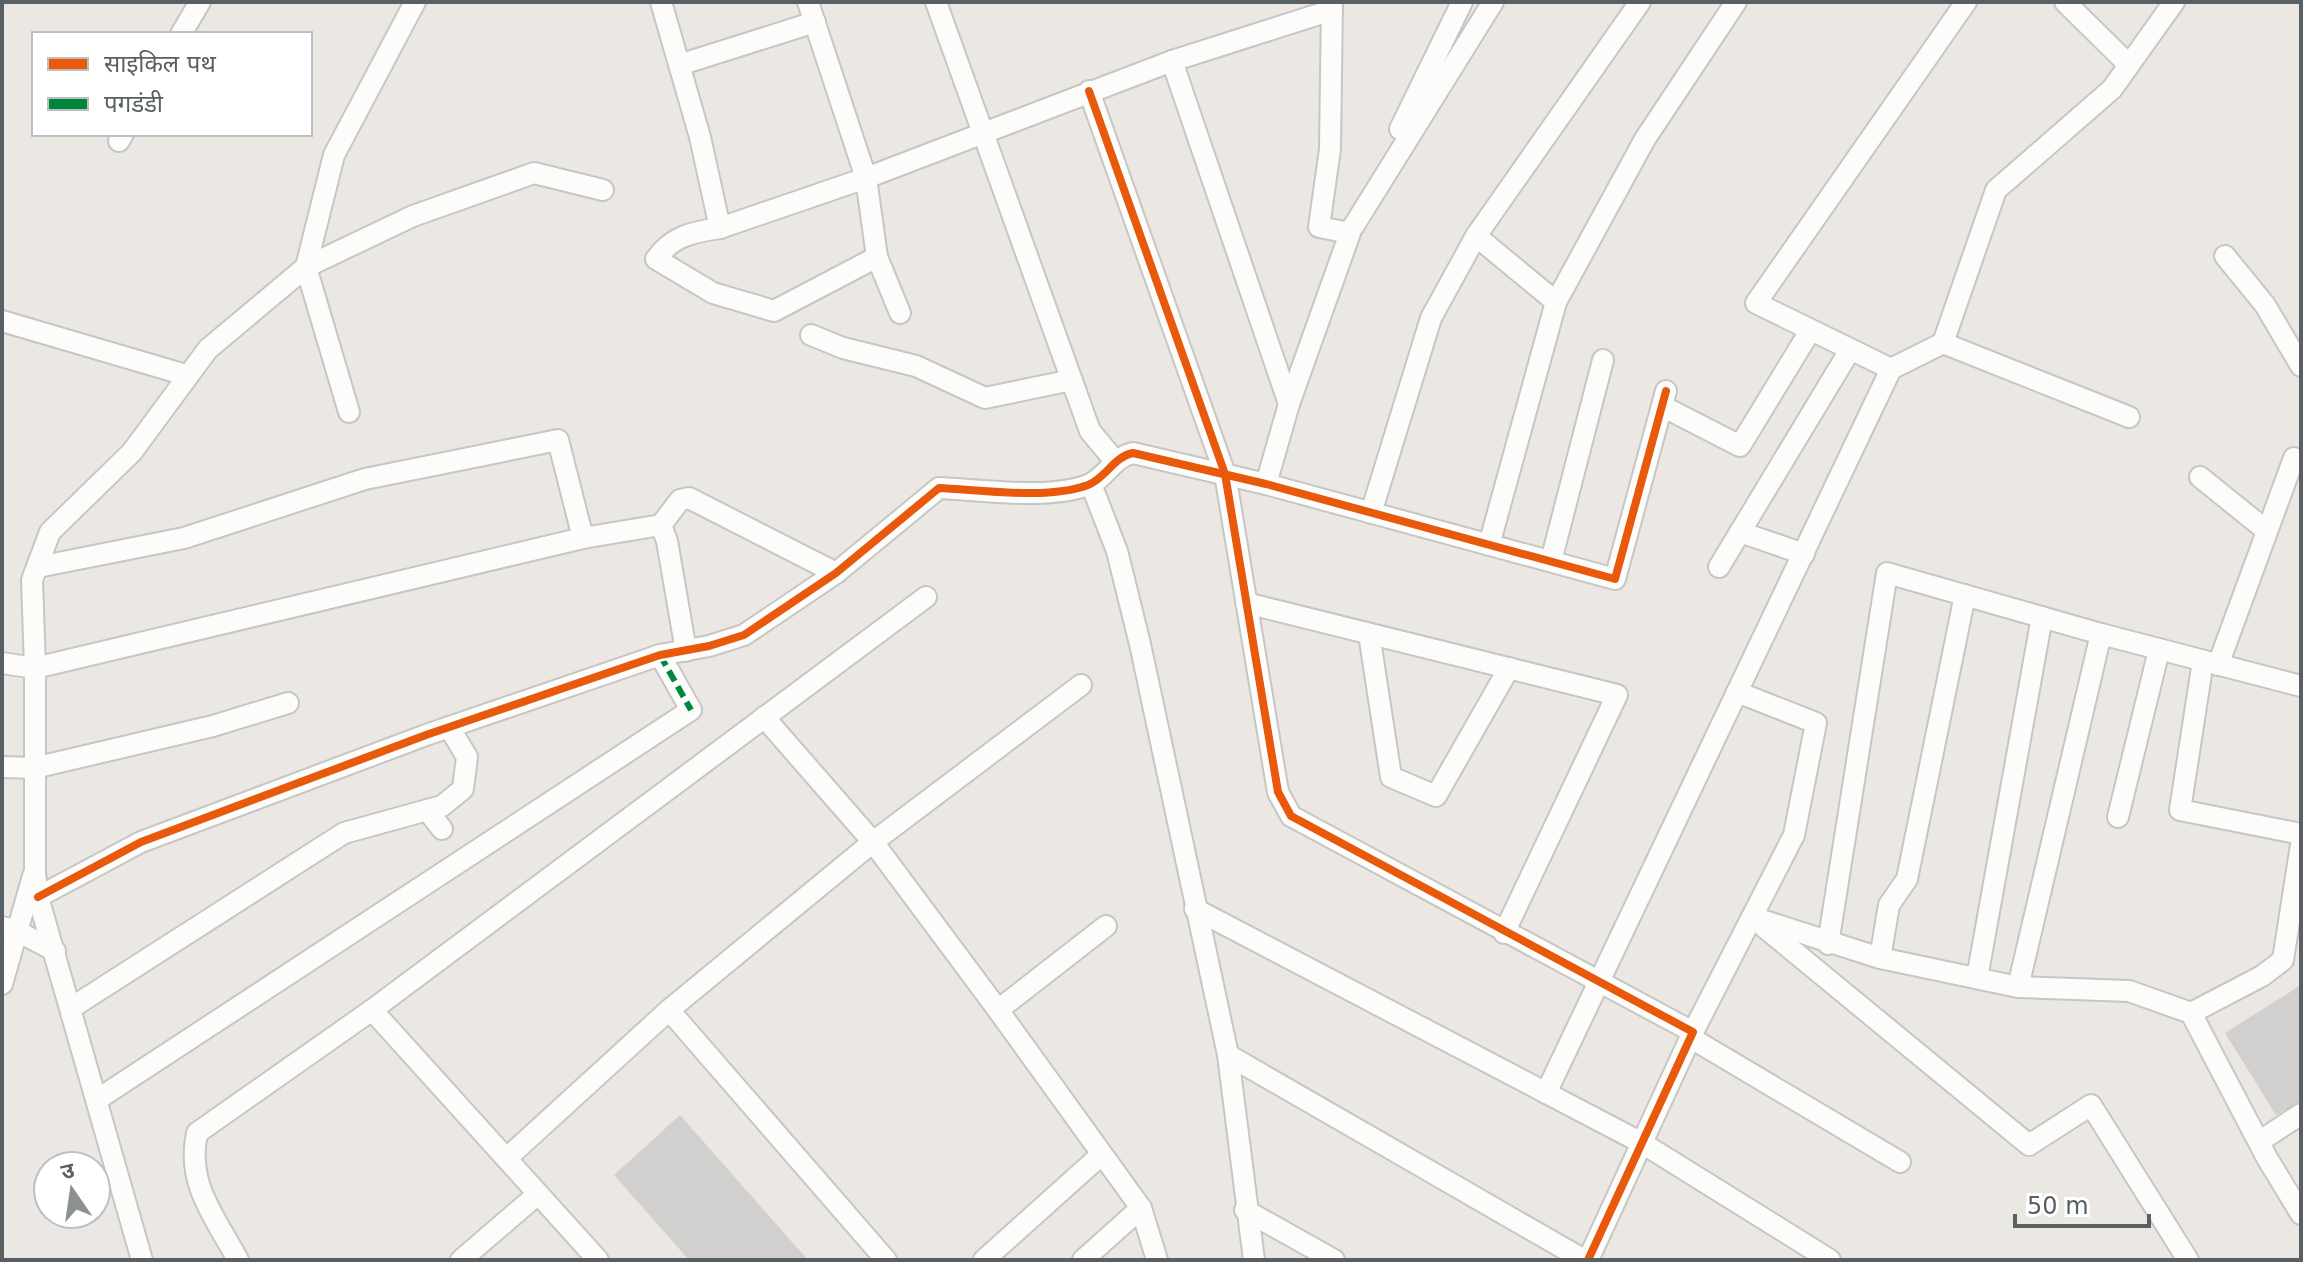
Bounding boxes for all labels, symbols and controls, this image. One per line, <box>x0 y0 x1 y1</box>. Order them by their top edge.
legend <box>32 32 312 136</box>
text: साइकिल पथ <box>104 50 216 78</box>
text: पगडंडी <box>104 90 164 118</box>
north arrow <box>32 1150 112 1230</box>
text: उ <box>59 1157 78 1185</box>
scale bar <box>2015 1178 2149 1228</box>
text: 50 m <box>2027 1192 2089 1220</box>

